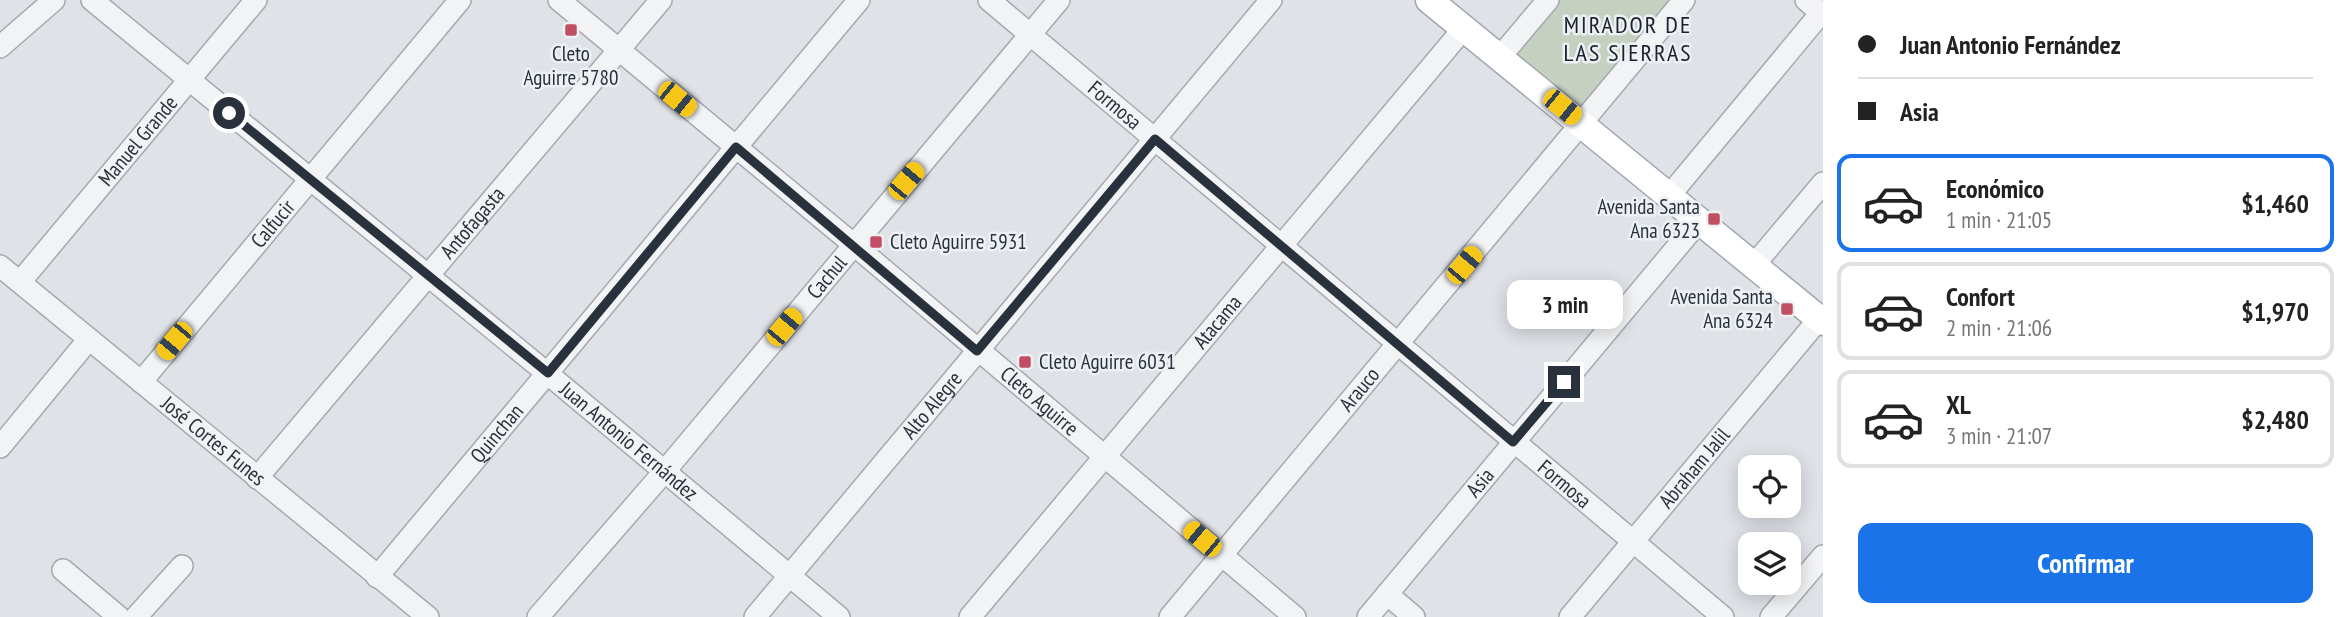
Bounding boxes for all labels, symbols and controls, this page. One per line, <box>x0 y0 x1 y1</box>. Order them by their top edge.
district label: MIRADOR DE LAS SIERRAS <box>1563 9 1693 68</box>
marker: Cleto Aguirre 5780 <box>563 22 579 38</box>
text: Juan Antonio Fernández <box>1900 28 2121 61</box>
place label: Cleto Aguirre 5780 <box>524 40 618 91</box>
street label: Formosa <box>1083 75 1147 135</box>
car <box>655 78 700 120</box>
car <box>1540 86 1585 128</box>
street label: Manuel Grande <box>92 90 183 191</box>
text: Asia <box>1900 95 1939 128</box>
route start <box>213 97 245 129</box>
car <box>885 158 928 204</box>
icon: car <box>1862 172 1925 235</box>
text: Económico <box>1946 172 2044 205</box>
street label: Antofagasta <box>434 181 510 264</box>
text: $1,460 <box>2241 187 2309 220</box>
place label: Avenida Santa Ana 6323 <box>1597 193 1700 244</box>
street label: Calfucir <box>245 194 301 253</box>
text: 1 min · 21:05 <box>1946 205 2052 234</box>
marker: Avenida Santa Ana 6323 <box>1706 211 1722 227</box>
place label: Cleto Aguirre 5931 <box>890 228 1027 255</box>
marker: Cleto Aguirre 5931 <box>868 234 884 250</box>
car <box>1443 242 1486 288</box>
street label: Cachul <box>801 250 853 304</box>
callout: 3 min <box>1506 280 1622 330</box>
icon: car <box>1862 280 1925 343</box>
text: Confort <box>1946 280 2015 313</box>
place label: Avenida Santa Ana 6324 <box>1670 283 1774 334</box>
street label: Atacama <box>1187 289 1247 354</box>
text: 3 min <box>1542 290 1588 319</box>
text: $1,970 <box>2241 295 2309 328</box>
marker: Avenida Santa Ana 6324 <box>1779 301 1795 317</box>
car <box>763 304 806 350</box>
text: 2 min · 21:06 <box>1946 313 2052 342</box>
car <box>153 318 196 364</box>
place label: Cleto Aguirre 6031 <box>1039 348 1176 375</box>
marker: Cleto Aguirre 6031 <box>1017 354 1033 370</box>
street label: Cleto Aguirre <box>995 360 1085 442</box>
street label: Arauco <box>1333 362 1385 417</box>
street label: Alto Alegre <box>896 365 968 444</box>
route end <box>1548 366 1580 398</box>
street label: Juan Antonio Fernández <box>554 375 704 507</box>
icon: car <box>1862 388 1925 451</box>
text: XL <box>1946 388 1971 421</box>
street label: José Cortes Funes <box>155 389 272 491</box>
street label: Quinchan <box>464 398 529 468</box>
text: $2,480 <box>2241 403 2309 436</box>
text: 3 min · 21:07 <box>1946 421 2052 450</box>
street label: Abraham Jalil <box>1653 422 1735 514</box>
street label: Formosa <box>1532 454 1597 514</box>
map controls <box>1738 455 1801 595</box>
button: locate <box>1738 455 1801 518</box>
street label: Asia <box>1460 462 1500 503</box>
car <box>1180 517 1225 561</box>
button: Confirmar <box>1858 523 2313 603</box>
button: layers <box>1738 532 1801 595</box>

